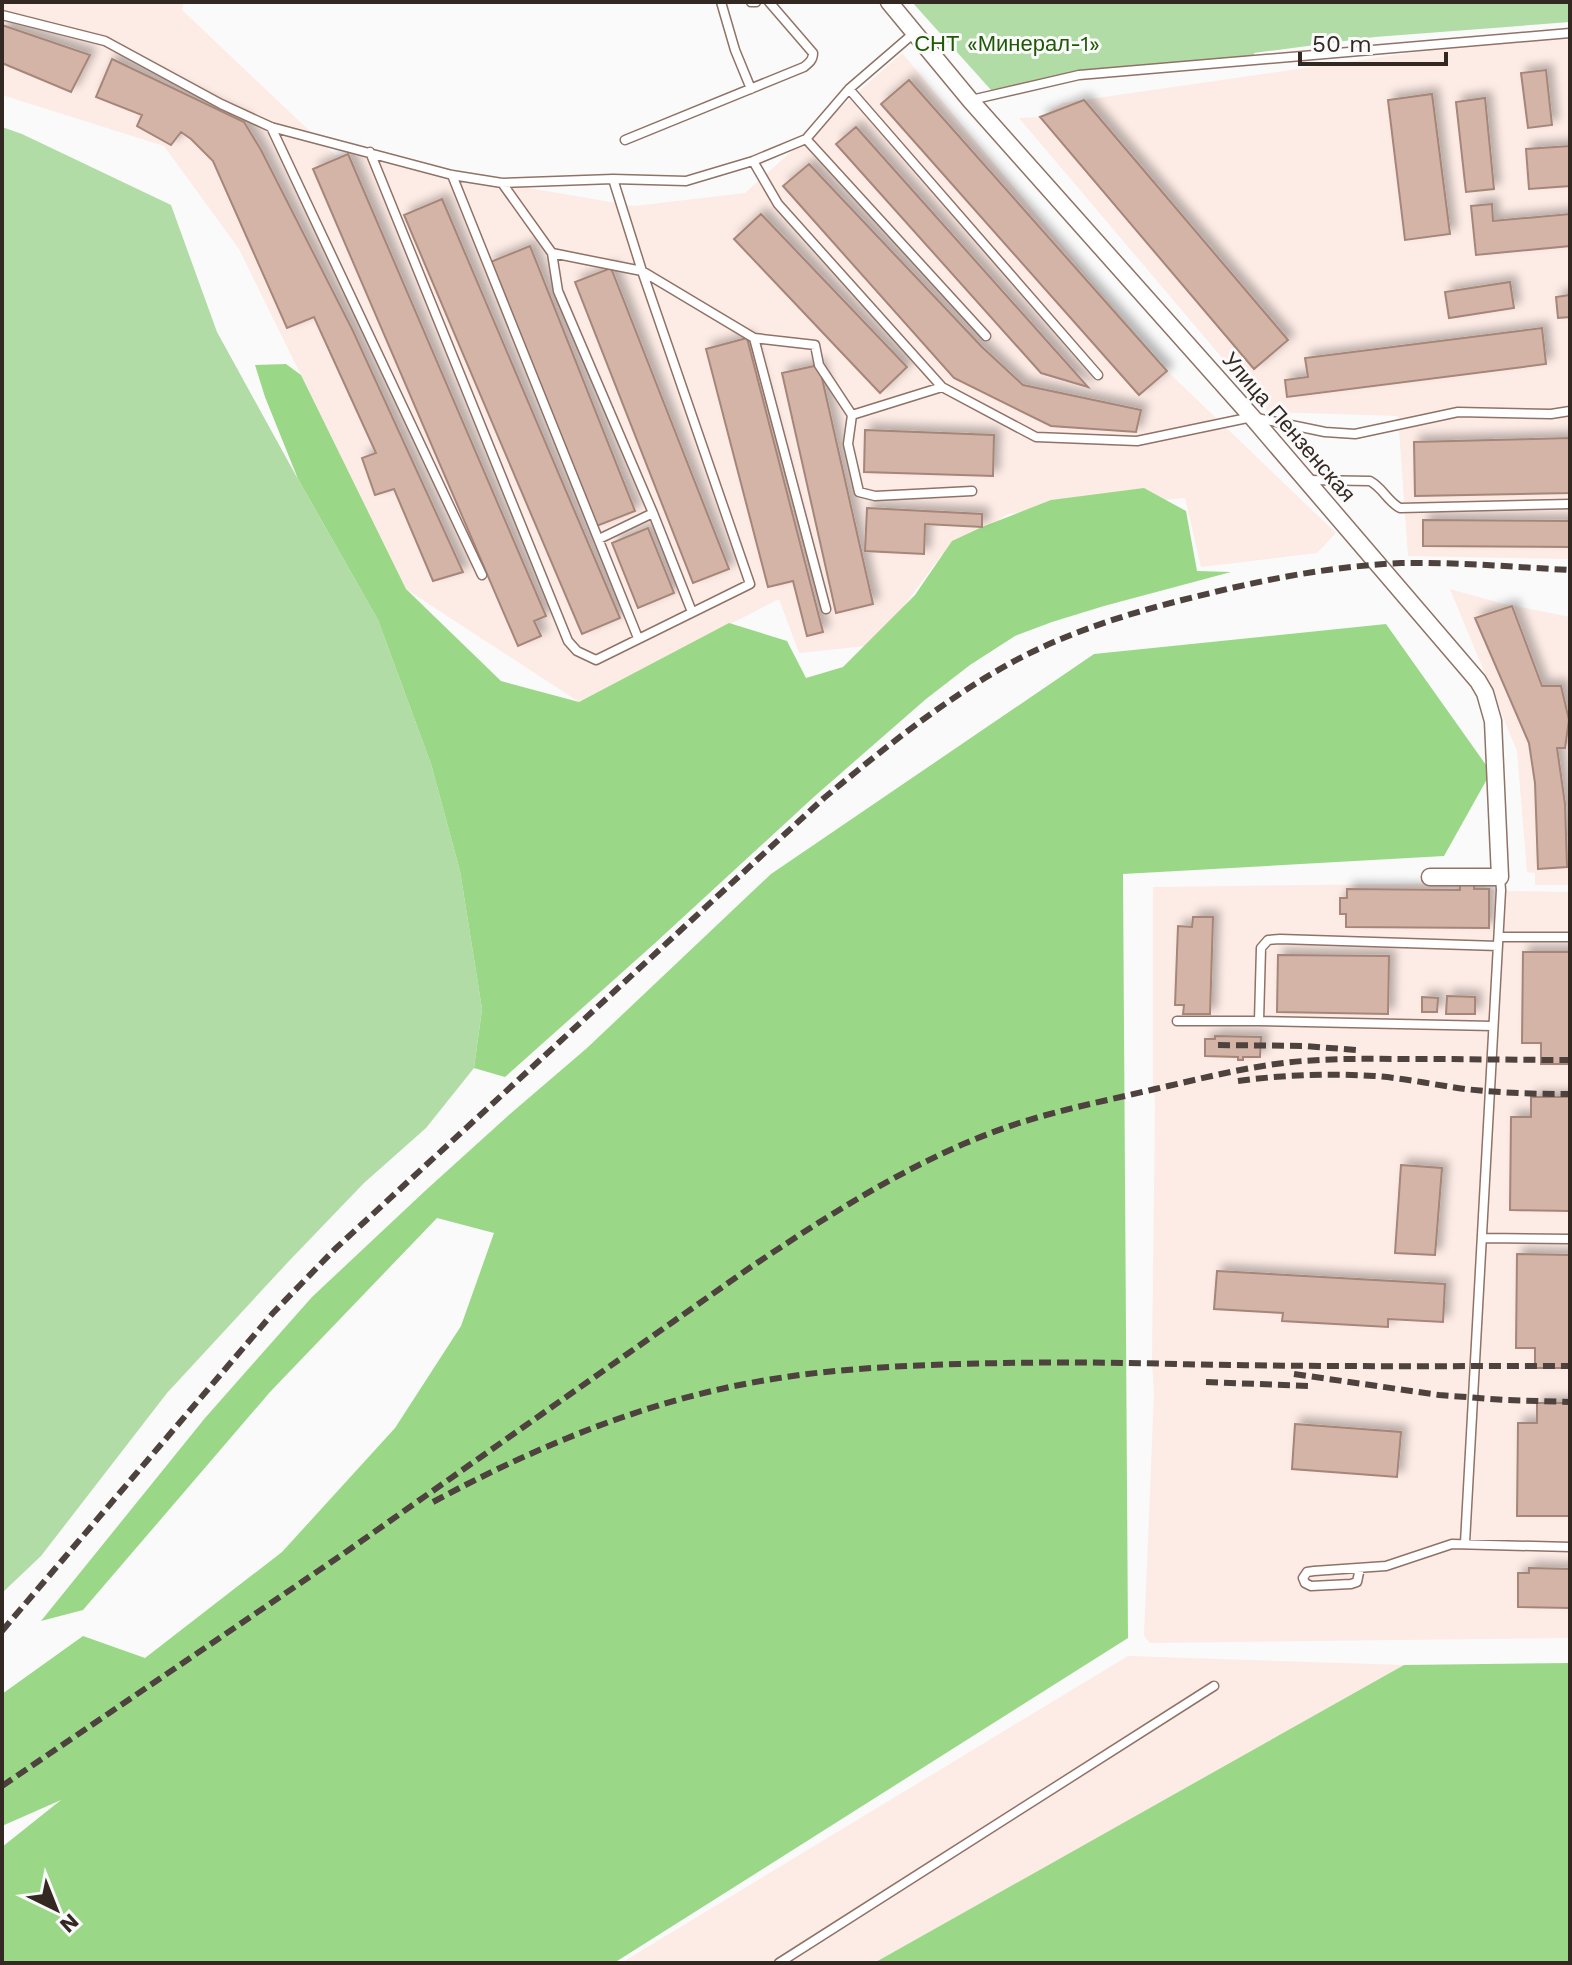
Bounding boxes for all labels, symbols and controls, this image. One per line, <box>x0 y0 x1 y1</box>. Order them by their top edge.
scale bar <box>1300 16 1446 66</box>
text: 50 m <box>1312 30 1372 58</box>
park label: СНТ «Минерал-1» <box>914 31 1100 56</box>
street label: Улица Пензенская <box>1217 347 1361 507</box>
north arrow <box>16 1869 96 1949</box>
text: N <box>55 1909 84 1938</box>

